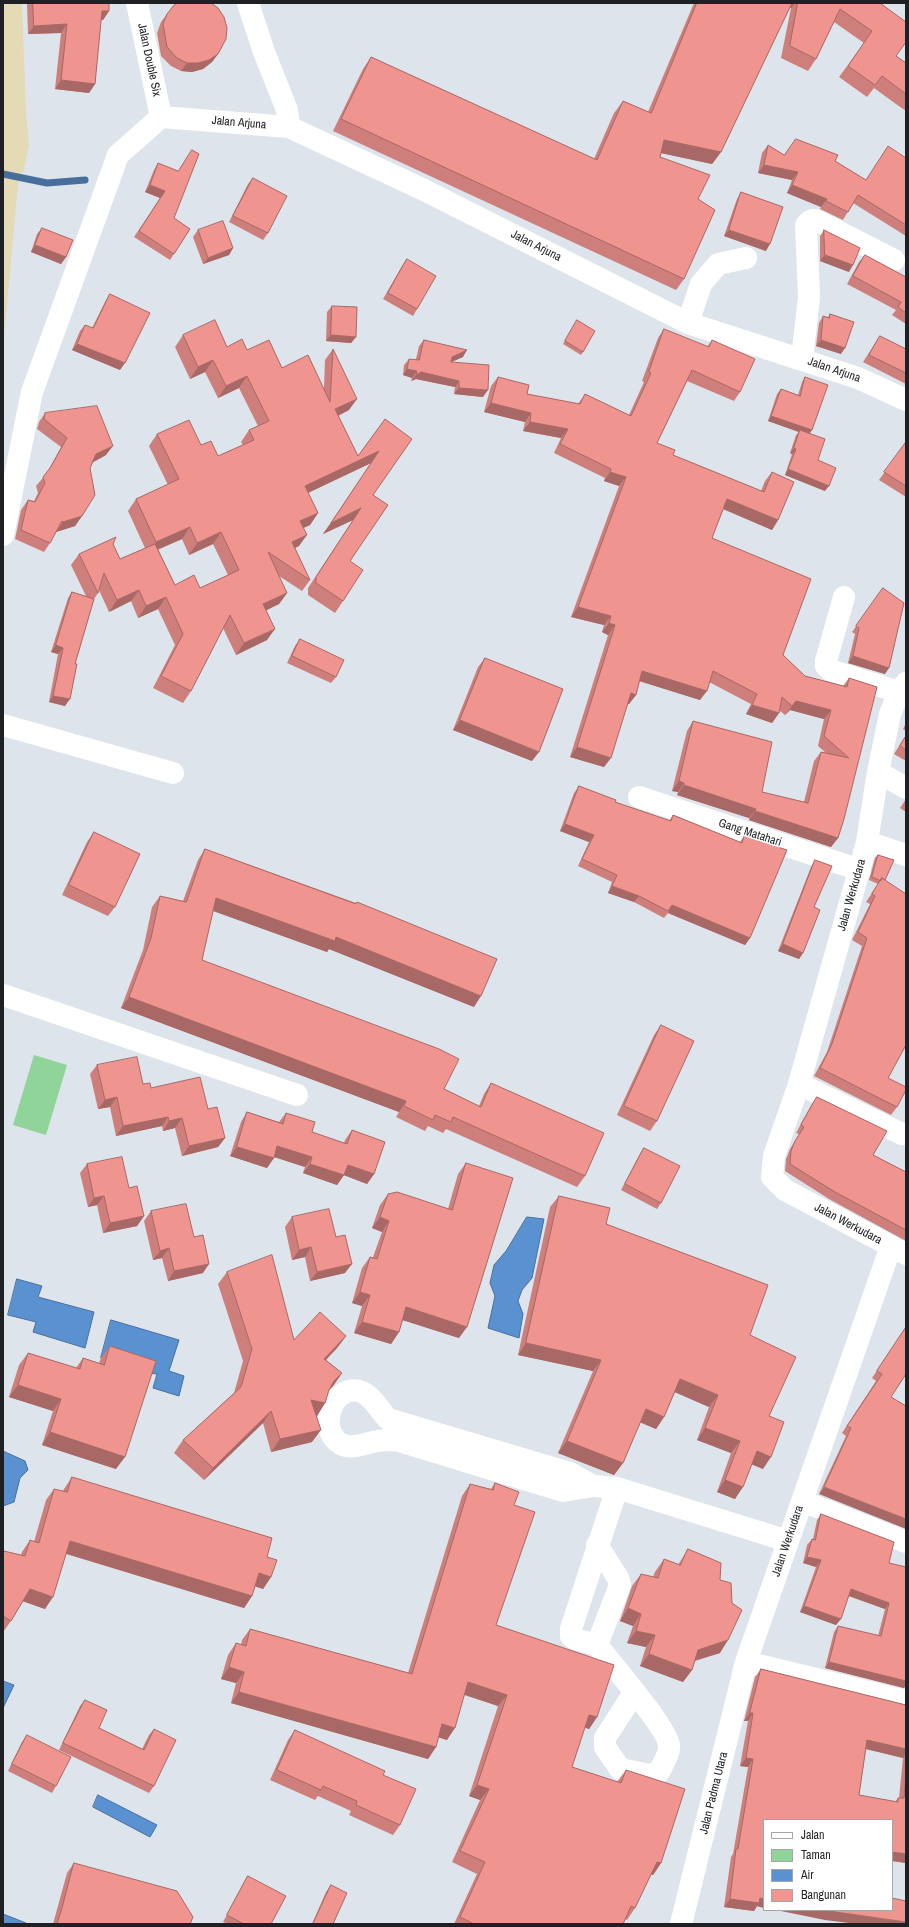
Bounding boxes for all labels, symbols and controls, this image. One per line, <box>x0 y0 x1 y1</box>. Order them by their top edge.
street label: Jalan Double Six <box>134 22 164 98</box>
street label: Jalan Arjuna <box>211 113 267 133</box>
street label: Jalan Arjuna <box>508 227 564 265</box>
street label: Jalan Arjuna <box>806 354 862 386</box>
street label: Gang Matahari <box>717 816 783 850</box>
street label: Jalan Werkudara <box>835 857 869 933</box>
street label: Jalan Werkudara <box>812 1200 884 1248</box>
street label: Jalan Werkudara <box>769 1504 807 1578</box>
street label: Jalan Padma Utara <box>697 1750 731 1836</box>
legend <box>763 1819 893 1911</box>
text: Jalan <box>801 1827 825 1843</box>
text: Taman <box>801 1847 831 1863</box>
text: Air <box>801 1867 814 1883</box>
text: Bangunan <box>801 1887 846 1903</box>

